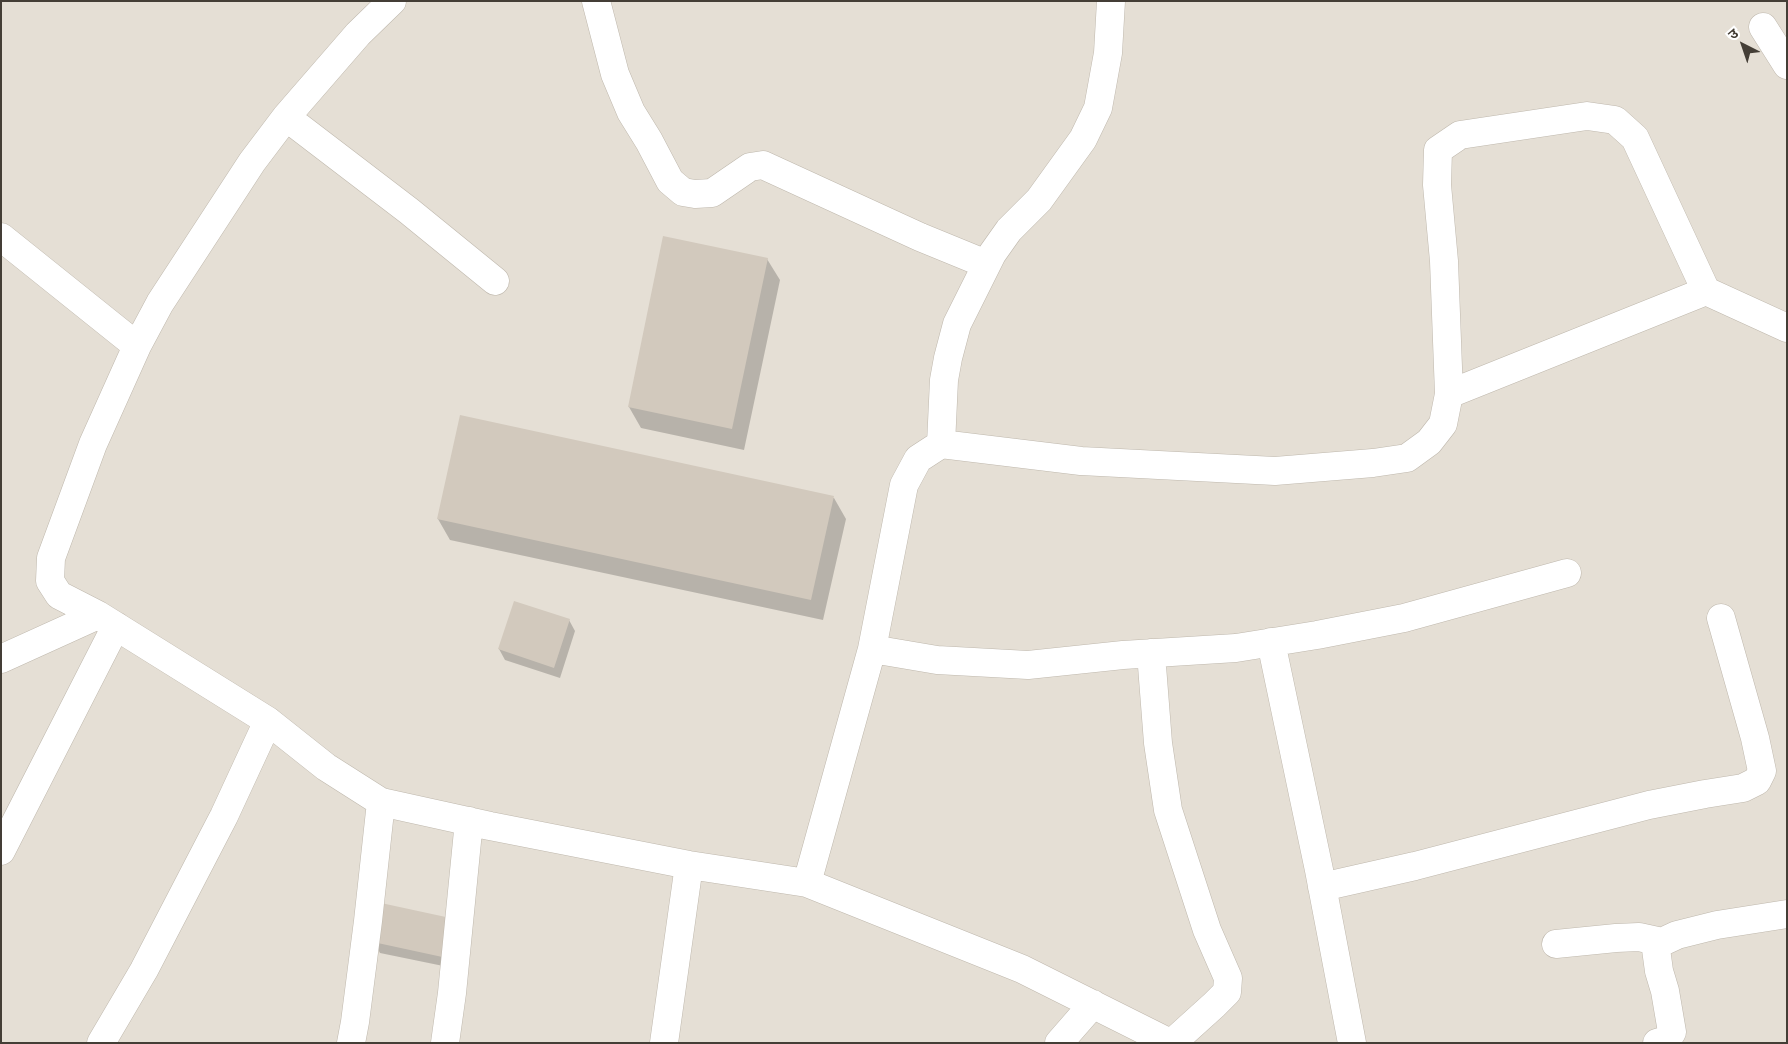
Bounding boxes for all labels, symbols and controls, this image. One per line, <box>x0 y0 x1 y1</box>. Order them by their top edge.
north arrow <box>1718 20 1768 70</box>
text: उ <box>1725 25 1741 42</box>

